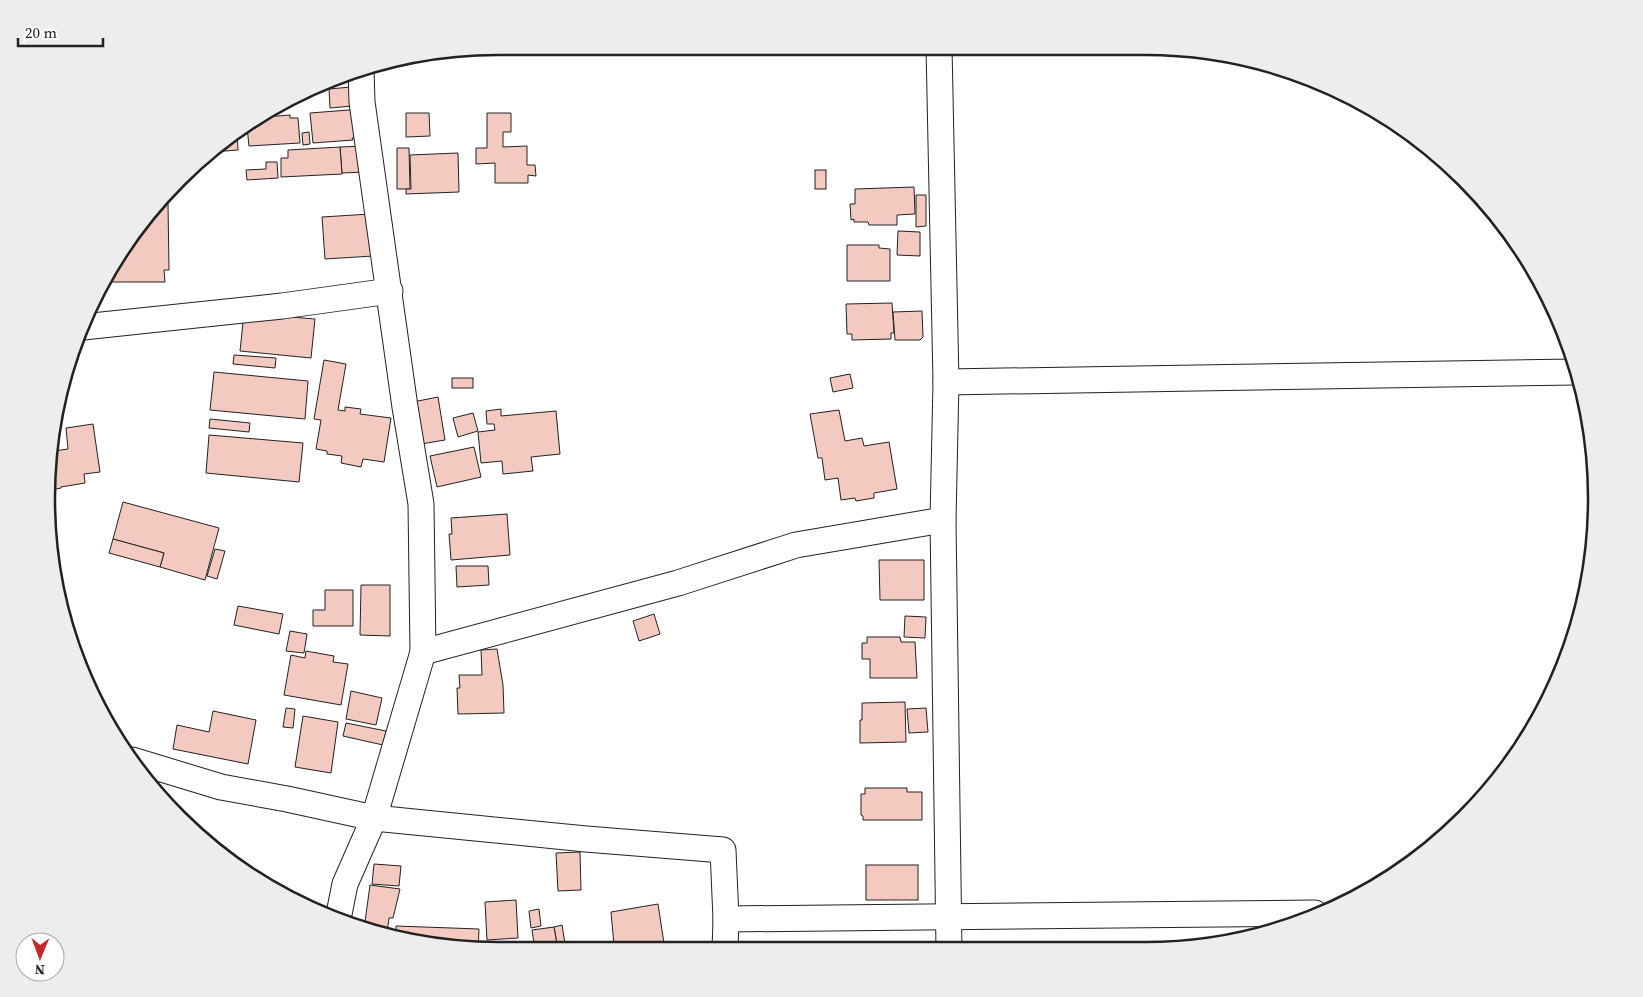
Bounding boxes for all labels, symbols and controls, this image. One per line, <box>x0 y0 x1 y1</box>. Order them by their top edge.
scale bar <box>18 15 102 47</box>
text: 20 m <box>25 22 57 43</box>
north arrow <box>15 932 65 982</box>
text: N <box>34 960 45 980</box>

